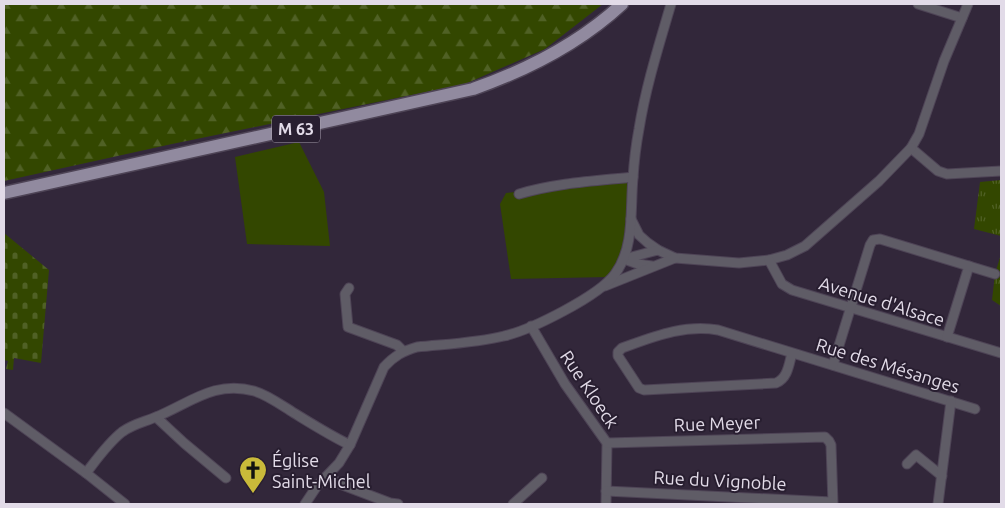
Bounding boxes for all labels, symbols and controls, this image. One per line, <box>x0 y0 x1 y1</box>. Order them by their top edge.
road number: M 63 <box>272 116 320 142</box>
street label: Avenue d'Alsace <box>817 272 947 330</box>
street label: Rue des Mésanges <box>814 334 962 396</box>
street label: Rue Kloeck <box>557 346 623 432</box>
street label: Rue Meyer <box>673 411 761 435</box>
place label: Église Saint-Michel <box>272 449 371 491</box>
church icon: Église Saint-Michel <box>238 455 268 494</box>
street label: Rue du Vignoble <box>653 467 787 493</box>

